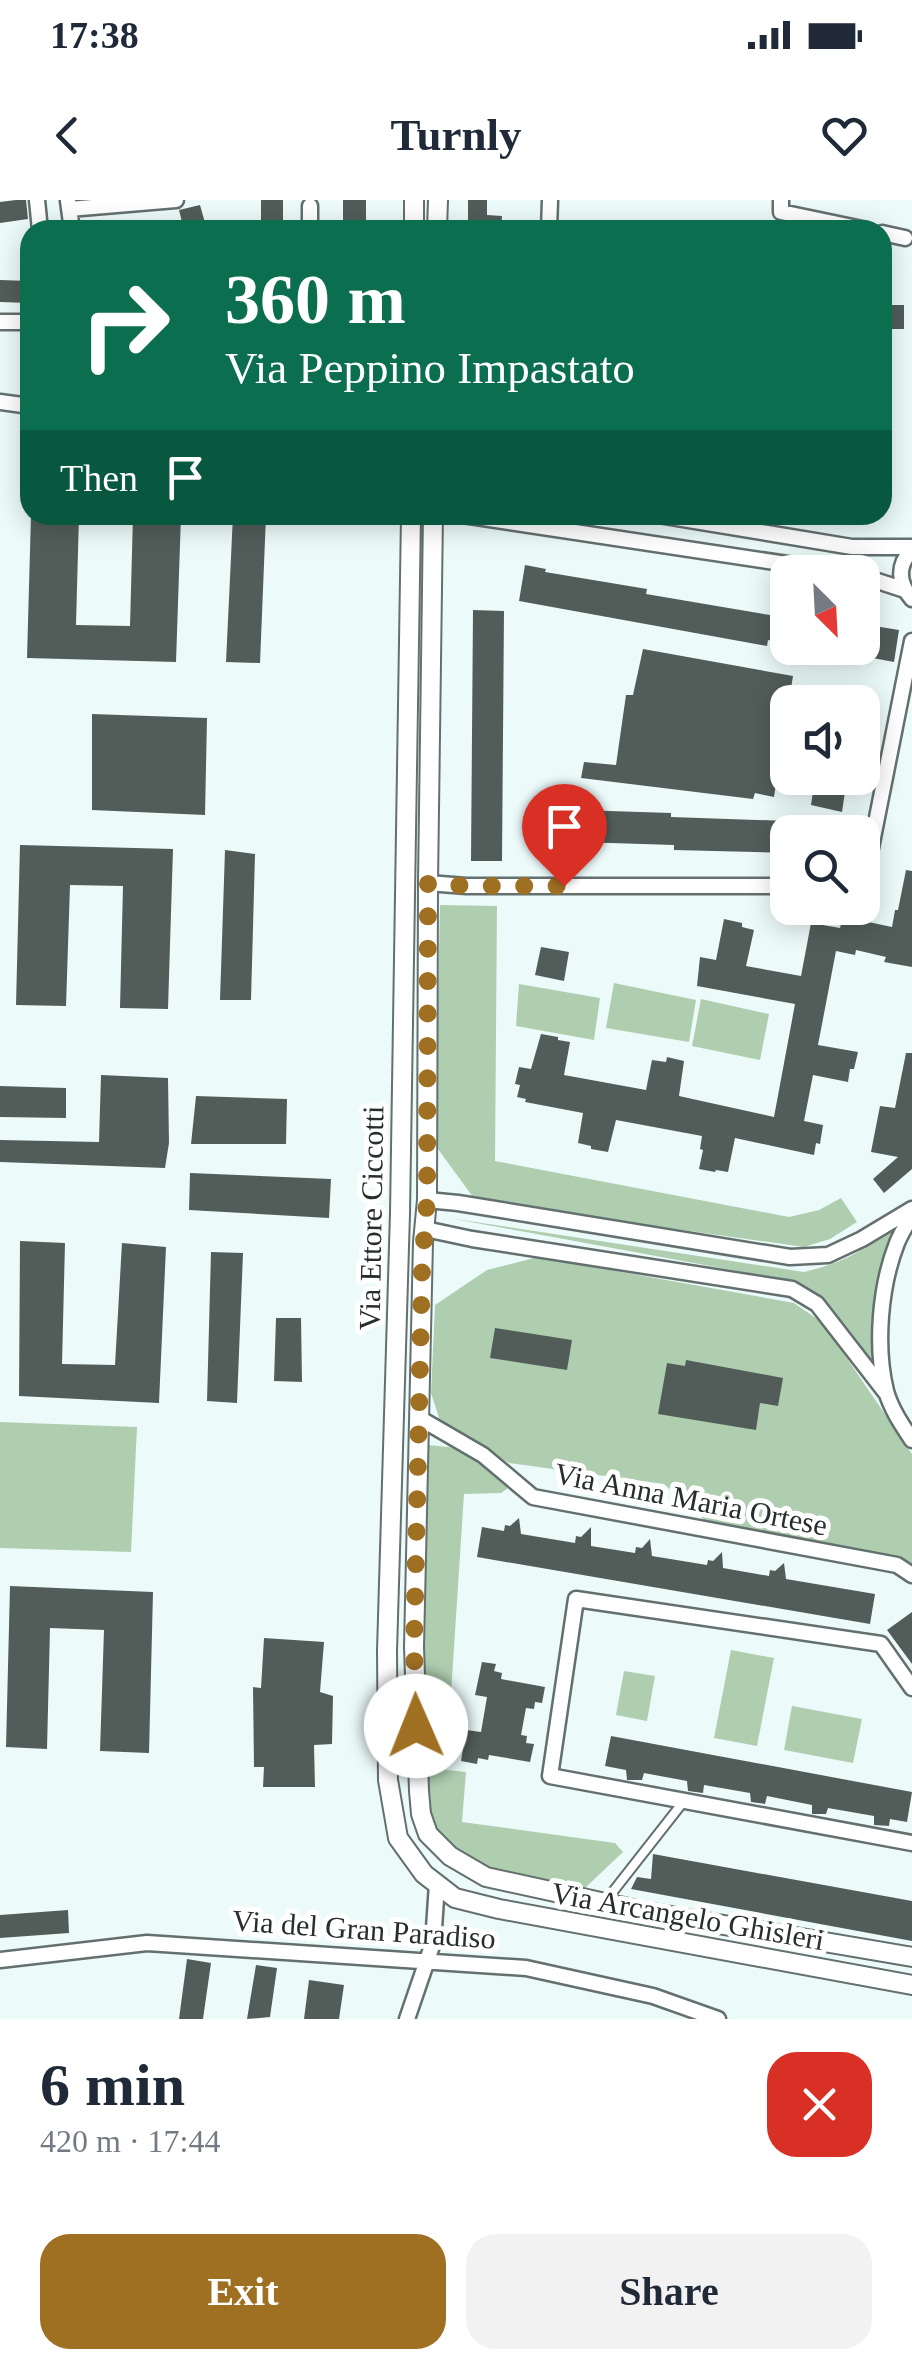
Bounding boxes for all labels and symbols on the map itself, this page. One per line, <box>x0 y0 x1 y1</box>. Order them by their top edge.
north arrow <box>770 555 880 665</box>
pin <box>522 784 607 887</box>
street label: Via Ettore Ciccotti <box>353 1105 389 1331</box>
street label: Via Anna Maria Ortese <box>552 1456 830 1542</box>
position arrow <box>364 1674 468 1778</box>
street label: Via Arcangelo Ghisleri <box>549 1876 827 1956</box>
street label: Via del Gran Paradiso <box>231 1903 497 1955</box>

